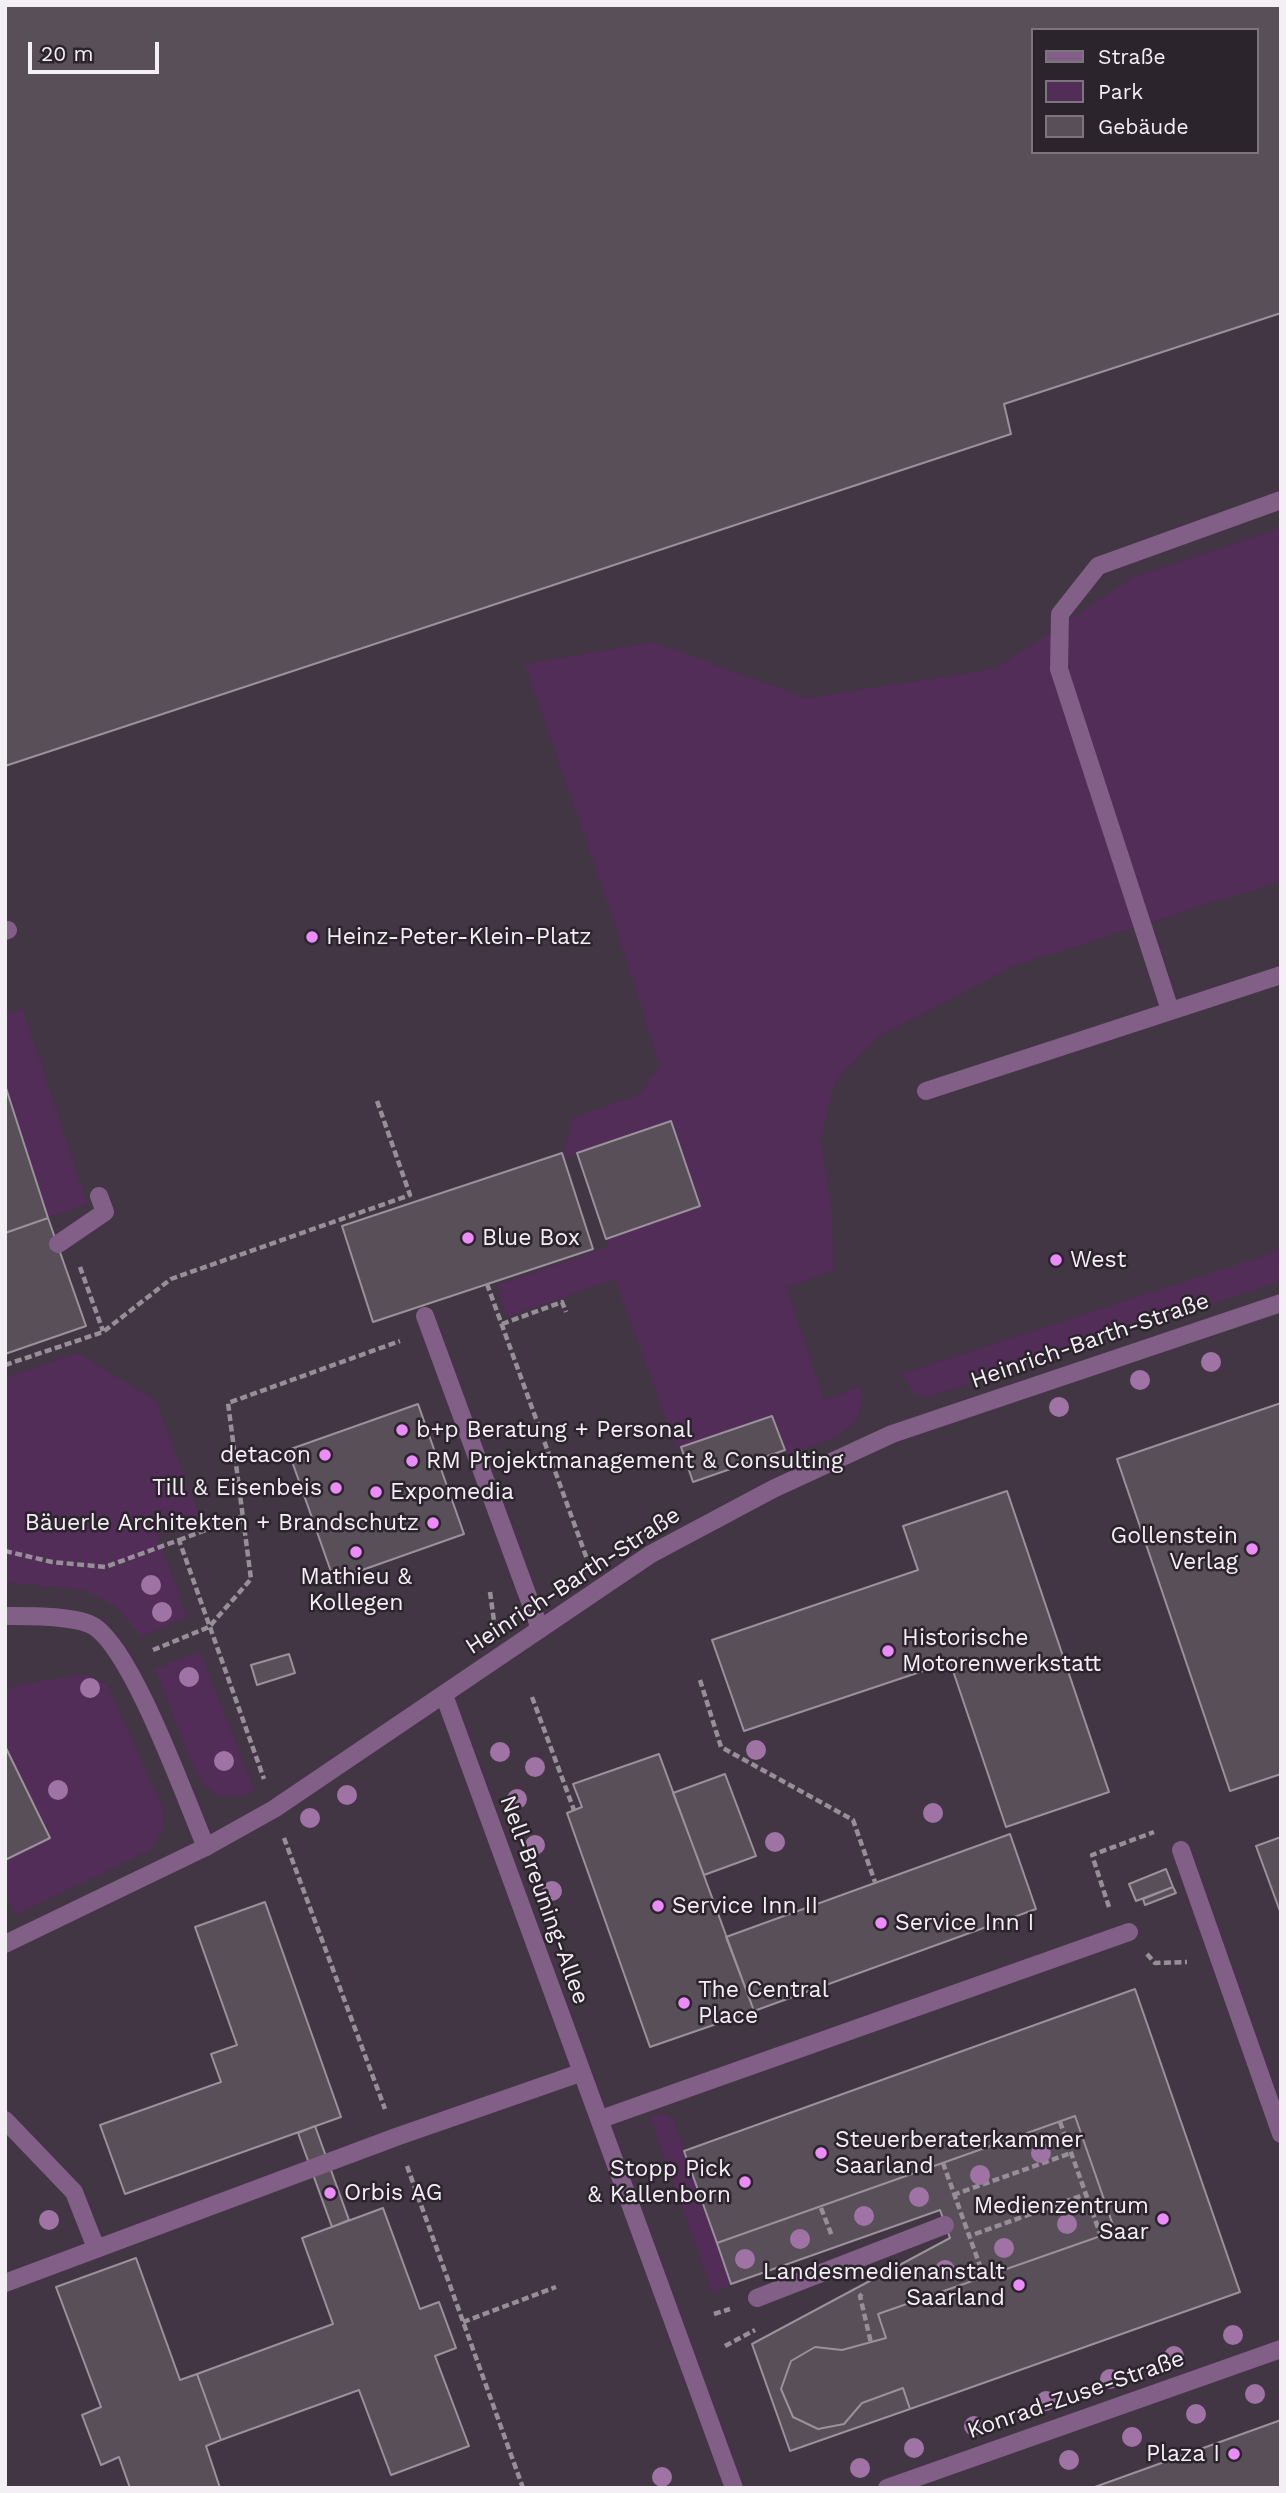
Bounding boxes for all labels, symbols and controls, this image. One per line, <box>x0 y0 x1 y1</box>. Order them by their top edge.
scale bar <box>32 28 163 72</box>
legend <box>1030 28 1258 154</box>
text: 20 m <box>41 41 93 66</box>
text: Straße <box>1098 44 1166 69</box>
text: Park <box>1098 79 1143 104</box>
text: Gebäude <box>1098 114 1189 139</box>
place label: Heinz-Peter-Klein-Platz <box>326 923 591 951</box>
marker: Heinz-Peter-Klein-Platz <box>304 929 320 945</box>
place label: Blue Box <box>482 1224 580 1252</box>
marker: Blue Box <box>460 1230 476 1246</box>
place label: West <box>1070 1246 1126 1274</box>
marker: West <box>1048 1252 1064 1268</box>
street label: Heinrich-Barth-Straße <box>967 1287 1213 1395</box>
place label: b+p Beratung + Personal <box>416 1416 693 1444</box>
marker: b+p Beratung + Personal <box>394 1422 410 1438</box>
place label: detacon <box>220 1441 311 1469</box>
marker: detacon <box>317 1447 333 1463</box>
place label: RM Projektmanagement & Consulting <box>426 1447 843 1475</box>
marker: RM Projektmanagement & Consulting <box>404 1453 420 1469</box>
place label: Till & Eisenbeis <box>152 1474 322 1502</box>
place label: Expomedia <box>390 1478 514 1506</box>
marker: Till & Eisenbeis <box>328 1480 344 1496</box>
marker: Expomedia <box>368 1484 384 1500</box>
street label: Heinrich-Barth-Straße <box>460 1501 686 1661</box>
place label: Bäuerle Architekten + Brandschutz <box>25 1509 419 1537</box>
marker: Bäuerle Architekten + Brandschutz <box>425 1515 441 1531</box>
place label: Gollenstein Verlag <box>1111 1522 1238 1576</box>
marker: Gollenstein Verlag <box>1244 1541 1260 1557</box>
marker: Mathieu & Kollegen <box>348 1544 364 1560</box>
place label: Mathieu & Kollegen <box>300 1563 412 1617</box>
place label: Historische Motorenwerkstatt <box>902 1624 1101 1678</box>
marker: Historische Motorenwerkstatt <box>880 1643 896 1659</box>
street label: Nell-Breuning-Allee <box>493 1792 595 2008</box>
place label: Service Inn II <box>672 1892 818 1920</box>
marker: Service Inn II <box>650 1898 666 1914</box>
place label: Service Inn I <box>895 1909 1034 1937</box>
marker: Service Inn I <box>873 1915 889 1931</box>
place label: The Central Place <box>698 1976 829 2030</box>
marker: The Central Place <box>676 1995 692 2011</box>
place label: Steuerberaterkammer Saarland <box>835 2126 1083 2180</box>
marker: Steuerberaterkammer Saarland <box>813 2145 829 2161</box>
place label: Stopp Pick & Kallenborn <box>588 2155 731 2209</box>
marker: Stopp Pick & Kallenborn <box>737 2174 753 2190</box>
place label: Orbis AG <box>344 2179 442 2207</box>
marker: Orbis AG <box>322 2185 338 2201</box>
place label: Medienzentrum Saar <box>974 2192 1149 2246</box>
marker: Medienzentrum Saar <box>1155 2211 1171 2227</box>
place label: Landesmedienanstalt Saarland <box>763 2258 1005 2312</box>
marker: Landesmedienanstalt Saarland <box>1011 2277 1027 2293</box>
street label: Konrad-Zuse-Straße <box>964 2345 1188 2445</box>
place label: Plaza I <box>1146 2440 1220 2468</box>
marker: Plaza I <box>1226 2446 1242 2462</box>

